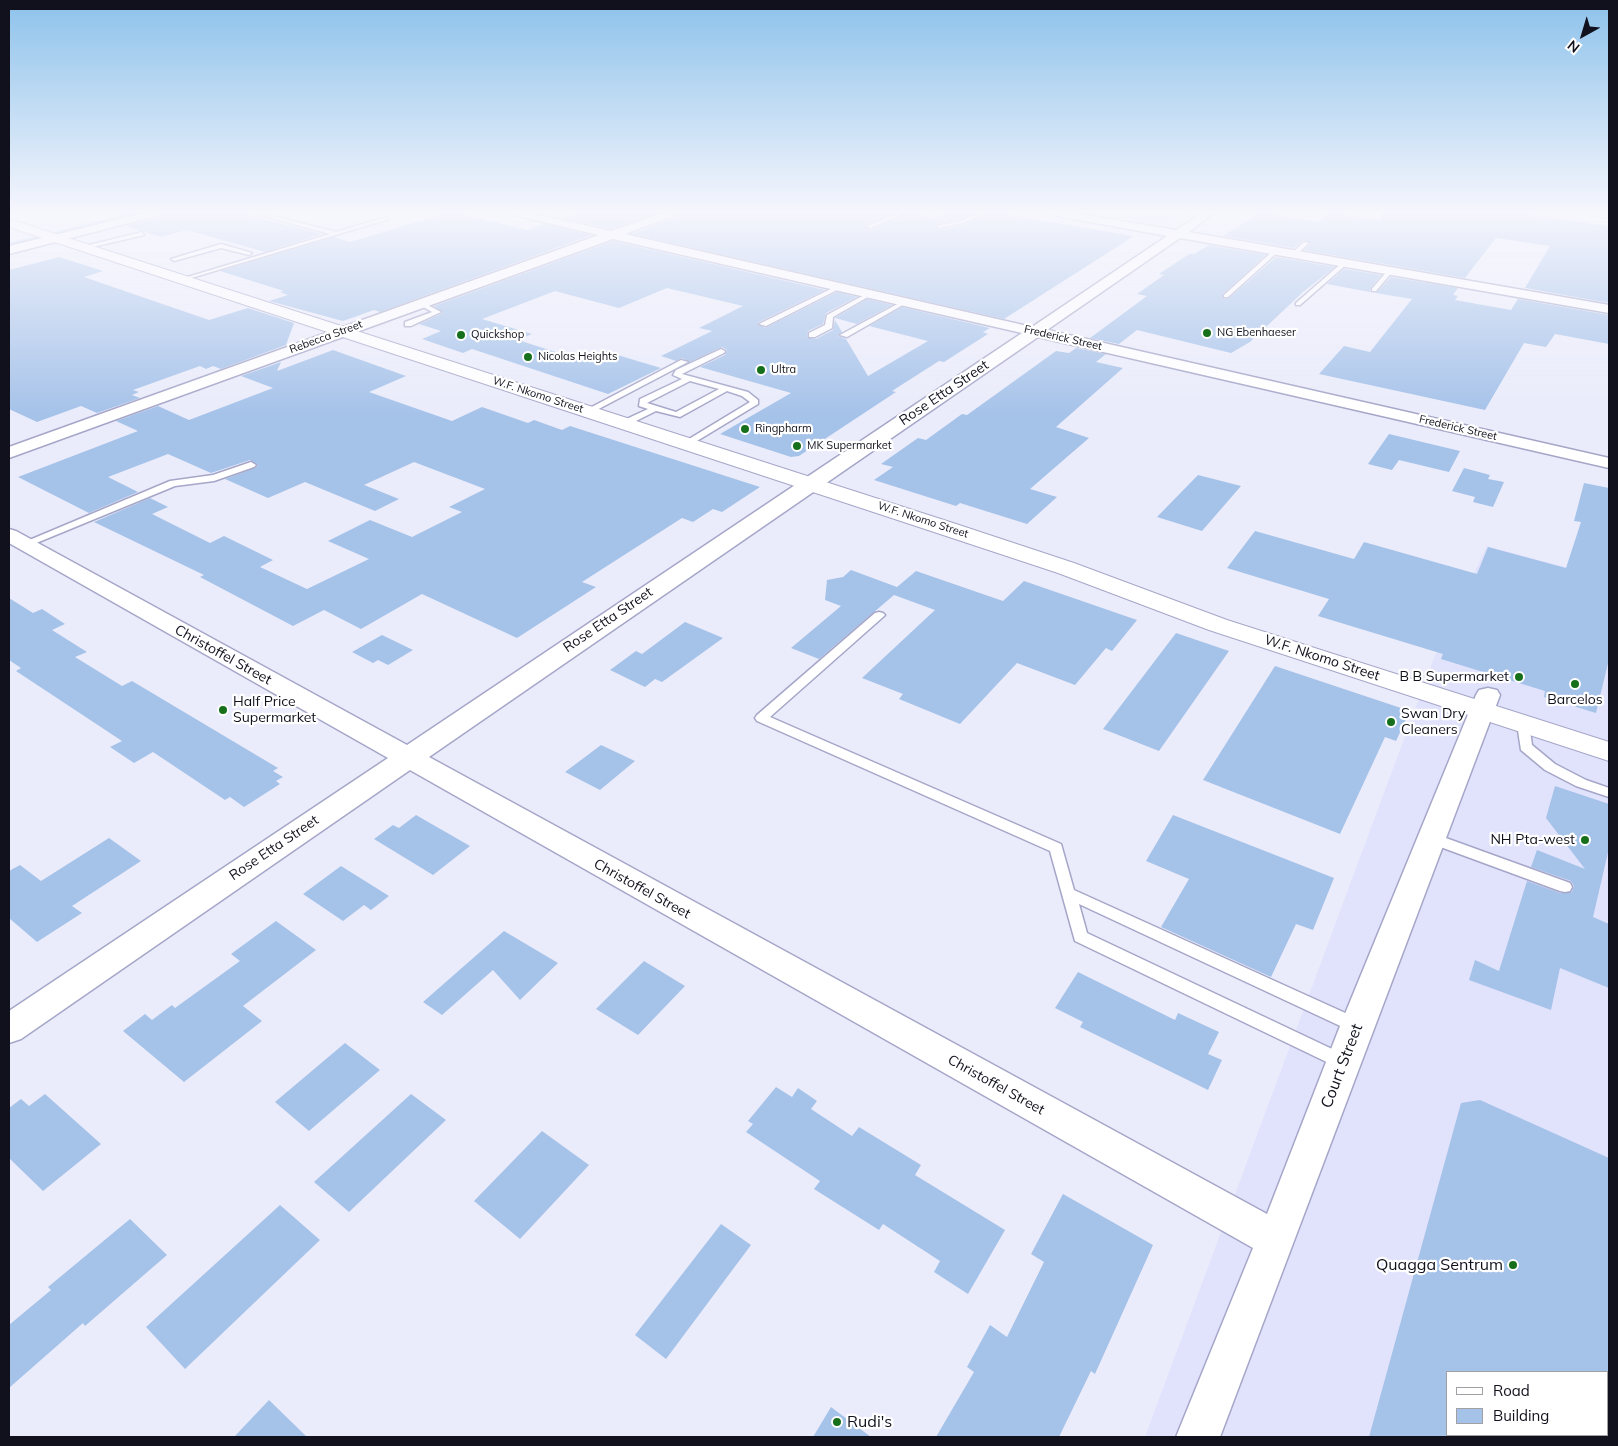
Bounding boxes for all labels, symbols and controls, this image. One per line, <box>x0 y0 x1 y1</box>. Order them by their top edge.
north arrow <box>1558 10 1608 60</box>
text: N <box>1564 36 1583 57</box>
street label: Rebecca Street <box>288 318 364 356</box>
street label: Frederick Street <box>1023 323 1103 353</box>
place label: NG Ebenhaeser <box>1217 326 1296 340</box>
marker: NG Ebenhaeser <box>1201 327 1213 339</box>
place label: Quickshop <box>471 328 524 342</box>
marker: Quickshop <box>455 329 467 341</box>
place label: Nicolas Heights <box>538 350 617 364</box>
marker: Nicolas Heights <box>522 351 534 363</box>
street label: Rose Etta Street <box>896 357 992 429</box>
place label: Ultra <box>771 363 796 377</box>
marker: Ultra <box>755 364 767 376</box>
street label: W.F. Nkomo Street <box>491 374 585 416</box>
street label: Frederick Street <box>1418 413 1498 443</box>
place label: Ringpharm <box>755 422 812 436</box>
marker: Ringpharm <box>739 423 751 435</box>
place label: MK Supermarket <box>807 439 892 453</box>
marker: MK Supermarket <box>791 440 803 452</box>
street label: W.F. Nkomo Street <box>876 499 970 541</box>
street label: Rose Etta Street <box>560 584 656 656</box>
street label: Christoffel Street <box>172 621 274 689</box>
street label: W.F. Nkomo Street <box>1262 631 1382 685</box>
place label: B B Supermarket <box>1399 669 1509 685</box>
marker: B B Supermarket <box>1513 671 1525 683</box>
marker: Barcelos <box>1569 678 1581 690</box>
place label: Barcelos <box>1547 692 1603 708</box>
place label: Half Price Supermarket <box>233 694 316 726</box>
marker: Half Price Supermarket <box>217 704 229 716</box>
place label: Swan Dry Cleaners <box>1401 706 1465 739</box>
marker: Swan Dry Cleaners <box>1385 716 1397 728</box>
street label: Rose Etta Street <box>226 812 322 884</box>
place label: NH Pta-west <box>1490 832 1575 848</box>
marker: NH Pta-west <box>1579 834 1591 846</box>
street label: Christoffel Street <box>591 855 693 923</box>
street label: Court Street <box>1317 1021 1367 1111</box>
street label: Christoffel Street <box>945 1051 1047 1119</box>
place label: Quagga Sentrum <box>1376 1255 1503 1275</box>
marker: Quagga Sentrum <box>1507 1259 1519 1271</box>
legend <box>1446 1371 1608 1436</box>
text: Road <box>1493 1381 1530 1400</box>
text: Building <box>1493 1406 1549 1425</box>
place label: Rudi's <box>847 1412 892 1432</box>
marker: Rudi's <box>831 1416 843 1428</box>

